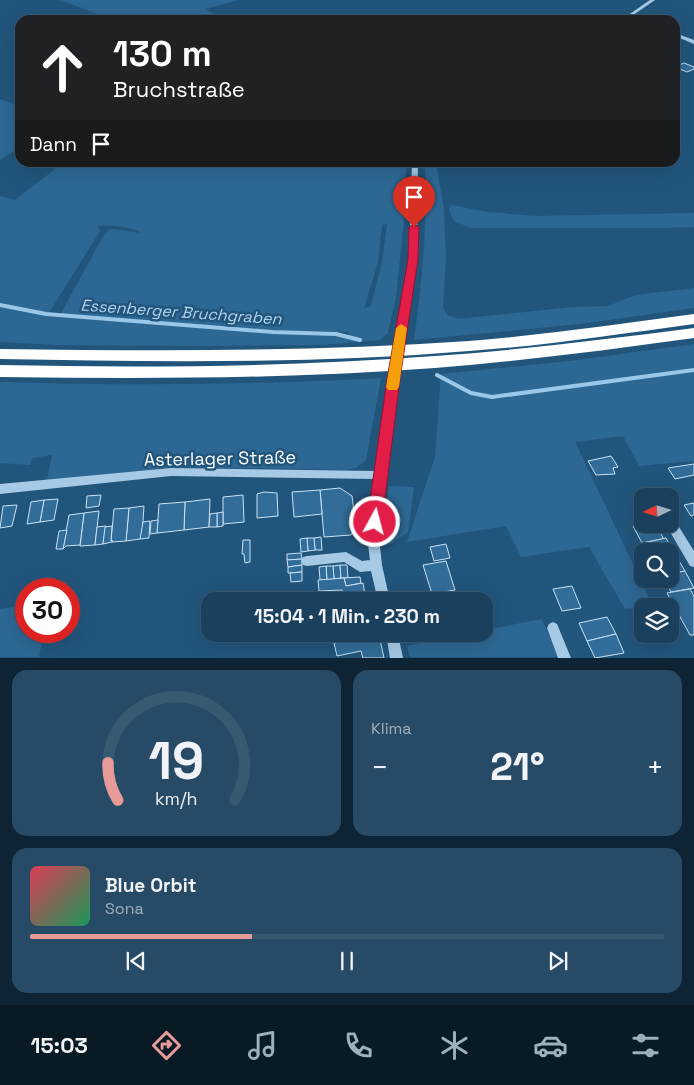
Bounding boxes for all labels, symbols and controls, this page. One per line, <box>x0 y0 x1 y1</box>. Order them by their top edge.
text: 130 m <box>113 32 212 76</box>
icon: ahead <box>30 35 95 100</box>
text: Bruchstraße <box>113 75 245 103</box>
icon: arrive <box>87 130 115 158</box>
text: Dann <box>30 132 77 157</box>
pin <box>393 176 435 227</box>
icon: arrive <box>400 183 428 211</box>
water label: Essenberger Bruchgraben <box>80 295 283 330</box>
street label: Asterlager Straße <box>144 445 296 471</box>
north arrow <box>634 488 679 532</box>
map controls <box>634 488 679 643</box>
position arrow <box>348 495 400 547</box>
button: search <box>634 543 679 588</box>
speed limit sign: 30 <box>15 578 80 643</box>
button: layers <box>634 598 679 643</box>
text: 15:04 · 1 Min. · 230 m <box>254 604 440 629</box>
text: Klima <box>371 718 412 739</box>
text: 19 <box>149 728 204 794</box>
text: 21° <box>490 743 545 791</box>
text: − <box>371 749 388 785</box>
text: + <box>647 749 664 785</box>
text: km/h <box>155 787 198 810</box>
text: Blue Orbit <box>105 873 196 898</box>
text: Sona <box>105 898 144 919</box>
icon: previous <box>122 947 150 975</box>
icon: pause <box>333 947 361 975</box>
icon: next <box>544 947 572 975</box>
icon: directions <box>149 1028 184 1063</box>
icon: music <box>245 1028 280 1063</box>
icon: phone <box>341 1028 376 1063</box>
icon: climate <box>437 1028 472 1063</box>
icon: car <box>533 1028 568 1063</box>
icon: filters <box>628 1028 663 1063</box>
text: 15:03 <box>30 1031 88 1059</box>

